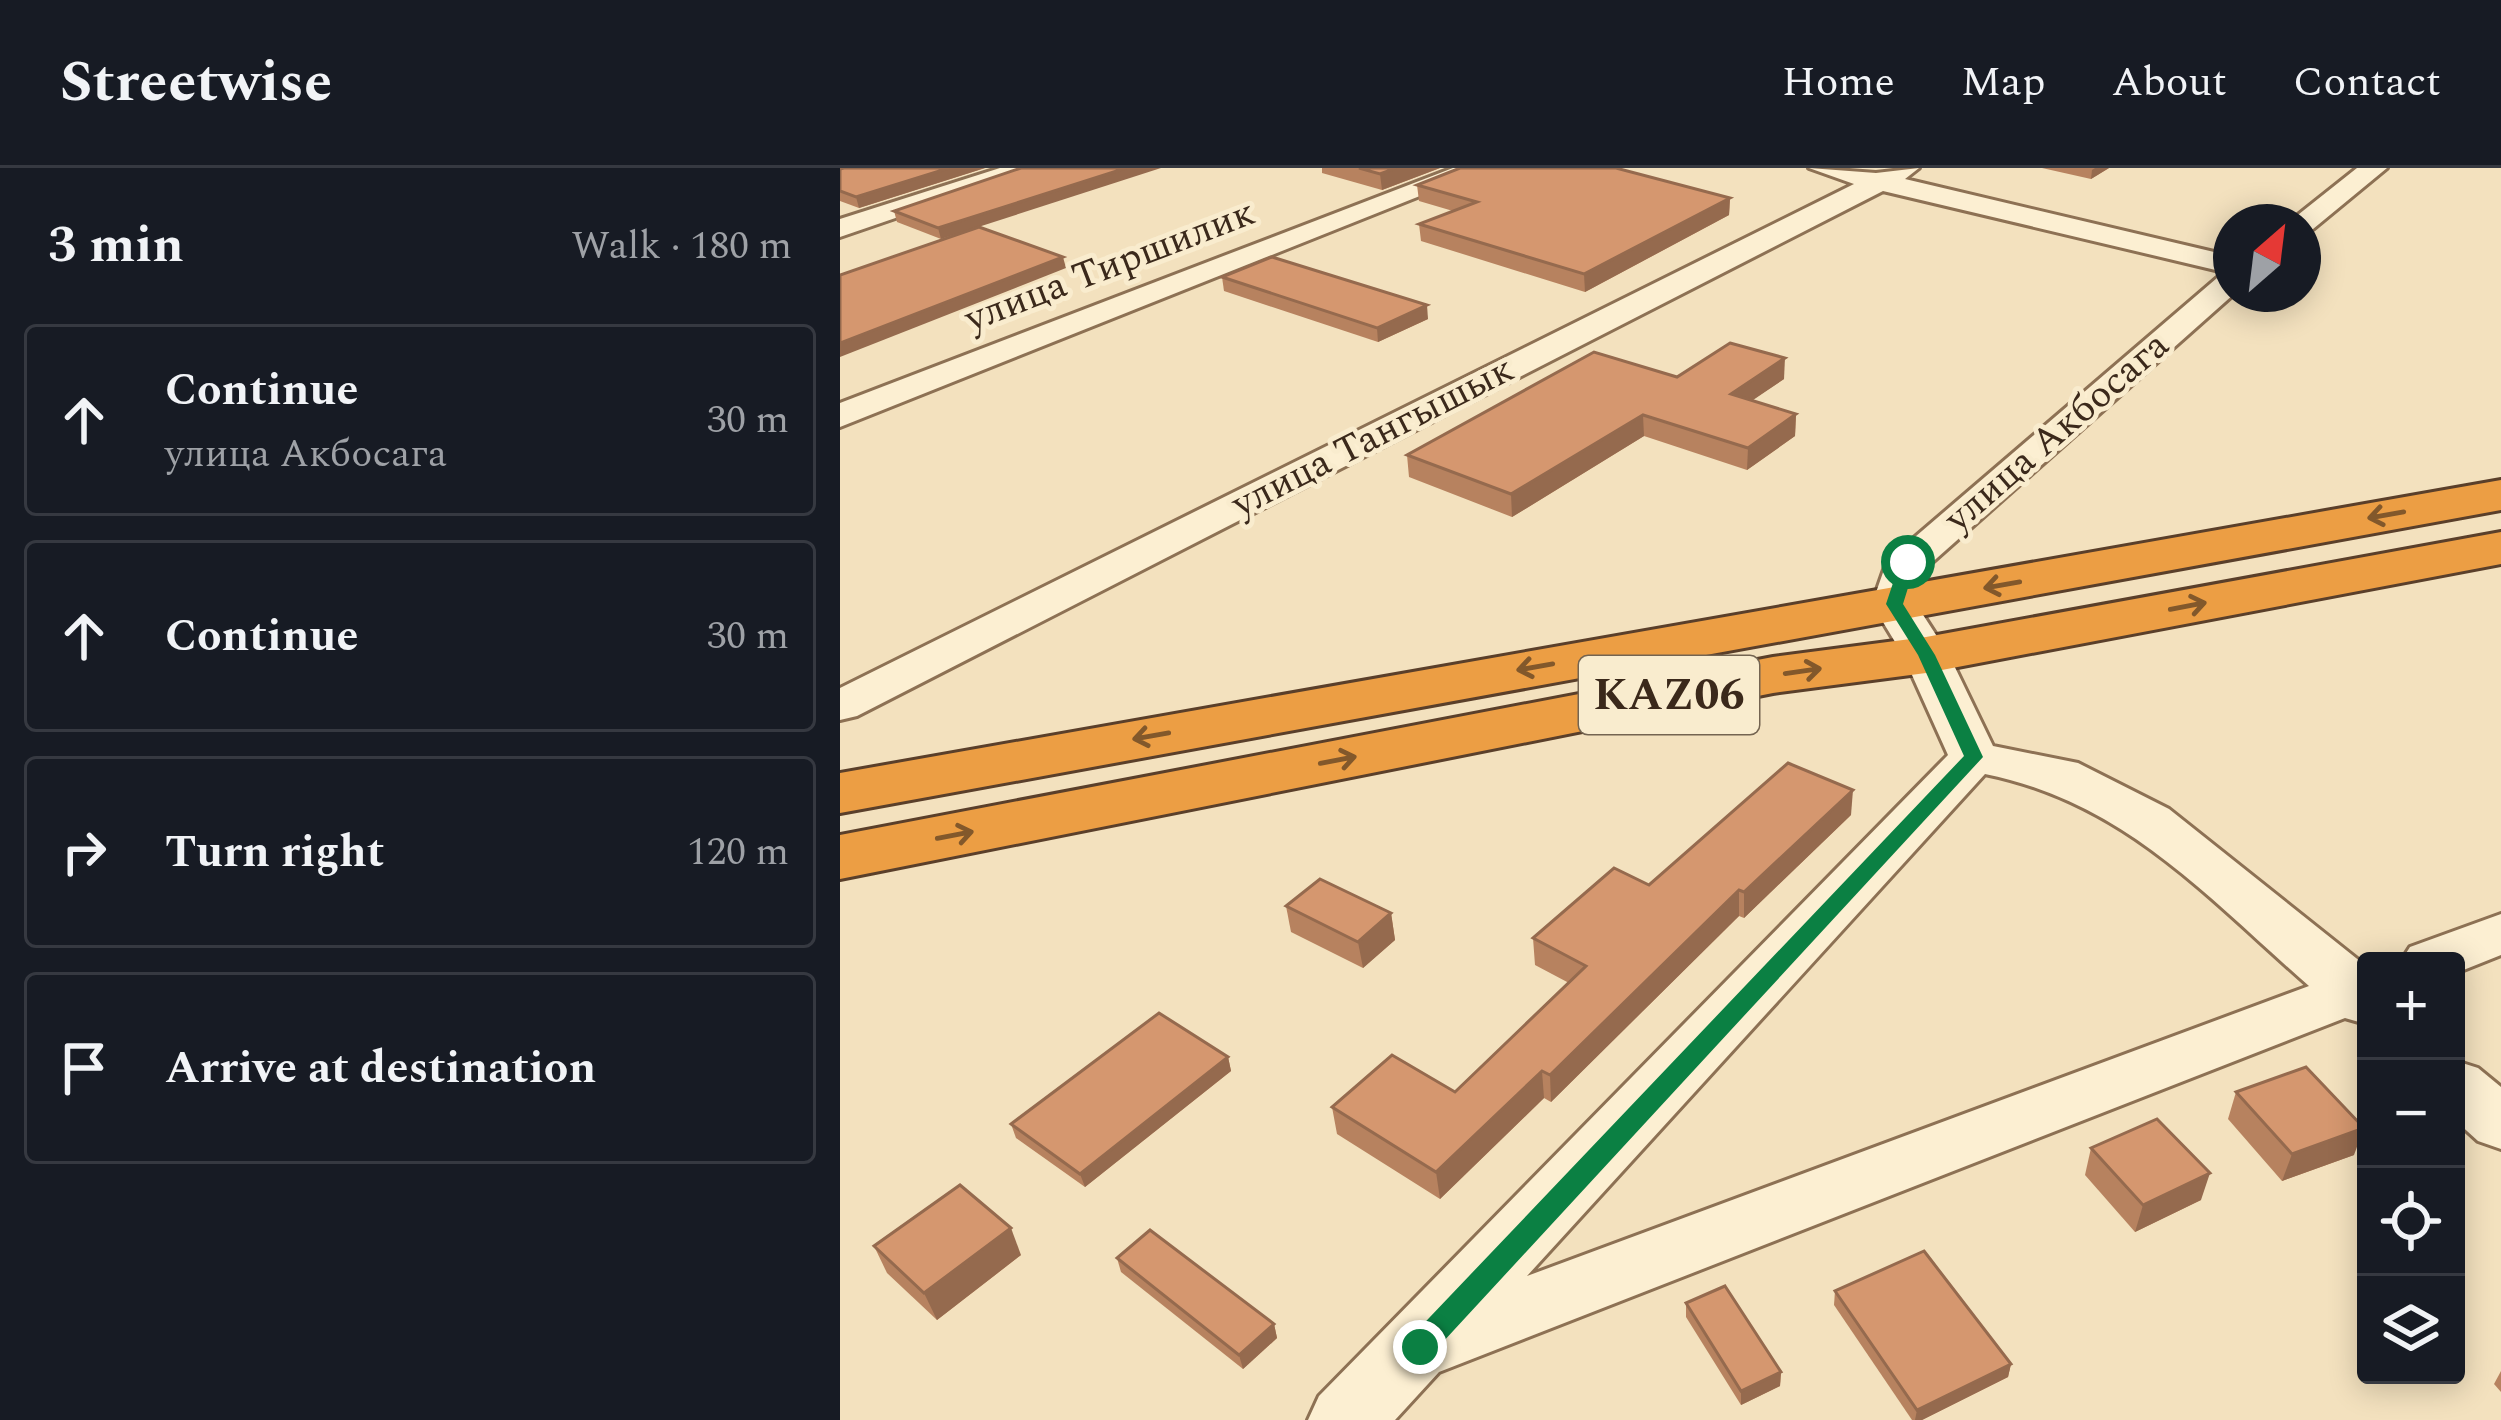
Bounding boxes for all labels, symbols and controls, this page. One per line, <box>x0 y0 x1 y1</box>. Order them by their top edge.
text: Streetwise <box>60 40 332 126</box>
text: Home <box>1782 51 1895 114</box>
text: Map <box>1961 51 2045 114</box>
text: About <box>2111 51 2227 114</box>
text: Contact <box>2293 51 2441 114</box>
street label: улица Тиршилик <box>955 184 1264 349</box>
north arrow <box>2213 204 2321 312</box>
text: 3 min <box>48 207 184 285</box>
text: Walk · 180 m <box>571 217 792 276</box>
street label: улица Акбосага <box>1930 317 2183 547</box>
street label: улица Тангышык <box>1221 340 1525 534</box>
text: Continue <box>165 356 358 425</box>
icon: ahead <box>51 387 117 453</box>
text: 30 m <box>707 391 789 450</box>
text: улица Акбосага <box>165 425 447 484</box>
one-way arrow <box>2367 505 2406 528</box>
route start <box>1881 535 1935 589</box>
one-way arrow <box>1983 575 2022 597</box>
one-way arrow <box>2167 594 2206 616</box>
text: Continue <box>165 602 358 671</box>
icon: ahead <box>51 603 117 669</box>
text: 30 m <box>707 607 789 666</box>
one-way arrow <box>1517 656 1556 679</box>
road number: KАZ06 <box>1579 656 1759 734</box>
one-way arrow <box>1783 659 1822 682</box>
one-way arrow <box>1133 726 1172 749</box>
one-way arrow <box>1317 748 1356 770</box>
text: Turn right <box>165 818 384 887</box>
icon: right <box>51 819 117 885</box>
text: 120 m <box>687 823 789 882</box>
one-way arrow <box>934 823 973 845</box>
map controls <box>2357 952 2465 1384</box>
button: + <box>2357 952 2465 1060</box>
text: Arrive at destination <box>165 1034 596 1103</box>
icon: arrive <box>51 1035 117 1101</box>
button: − <box>2357 1060 2465 1168</box>
button: locate <box>2357 1168 2465 1276</box>
button: layers <box>2357 1276 2465 1384</box>
route end <box>1393 1320 1447 1374</box>

